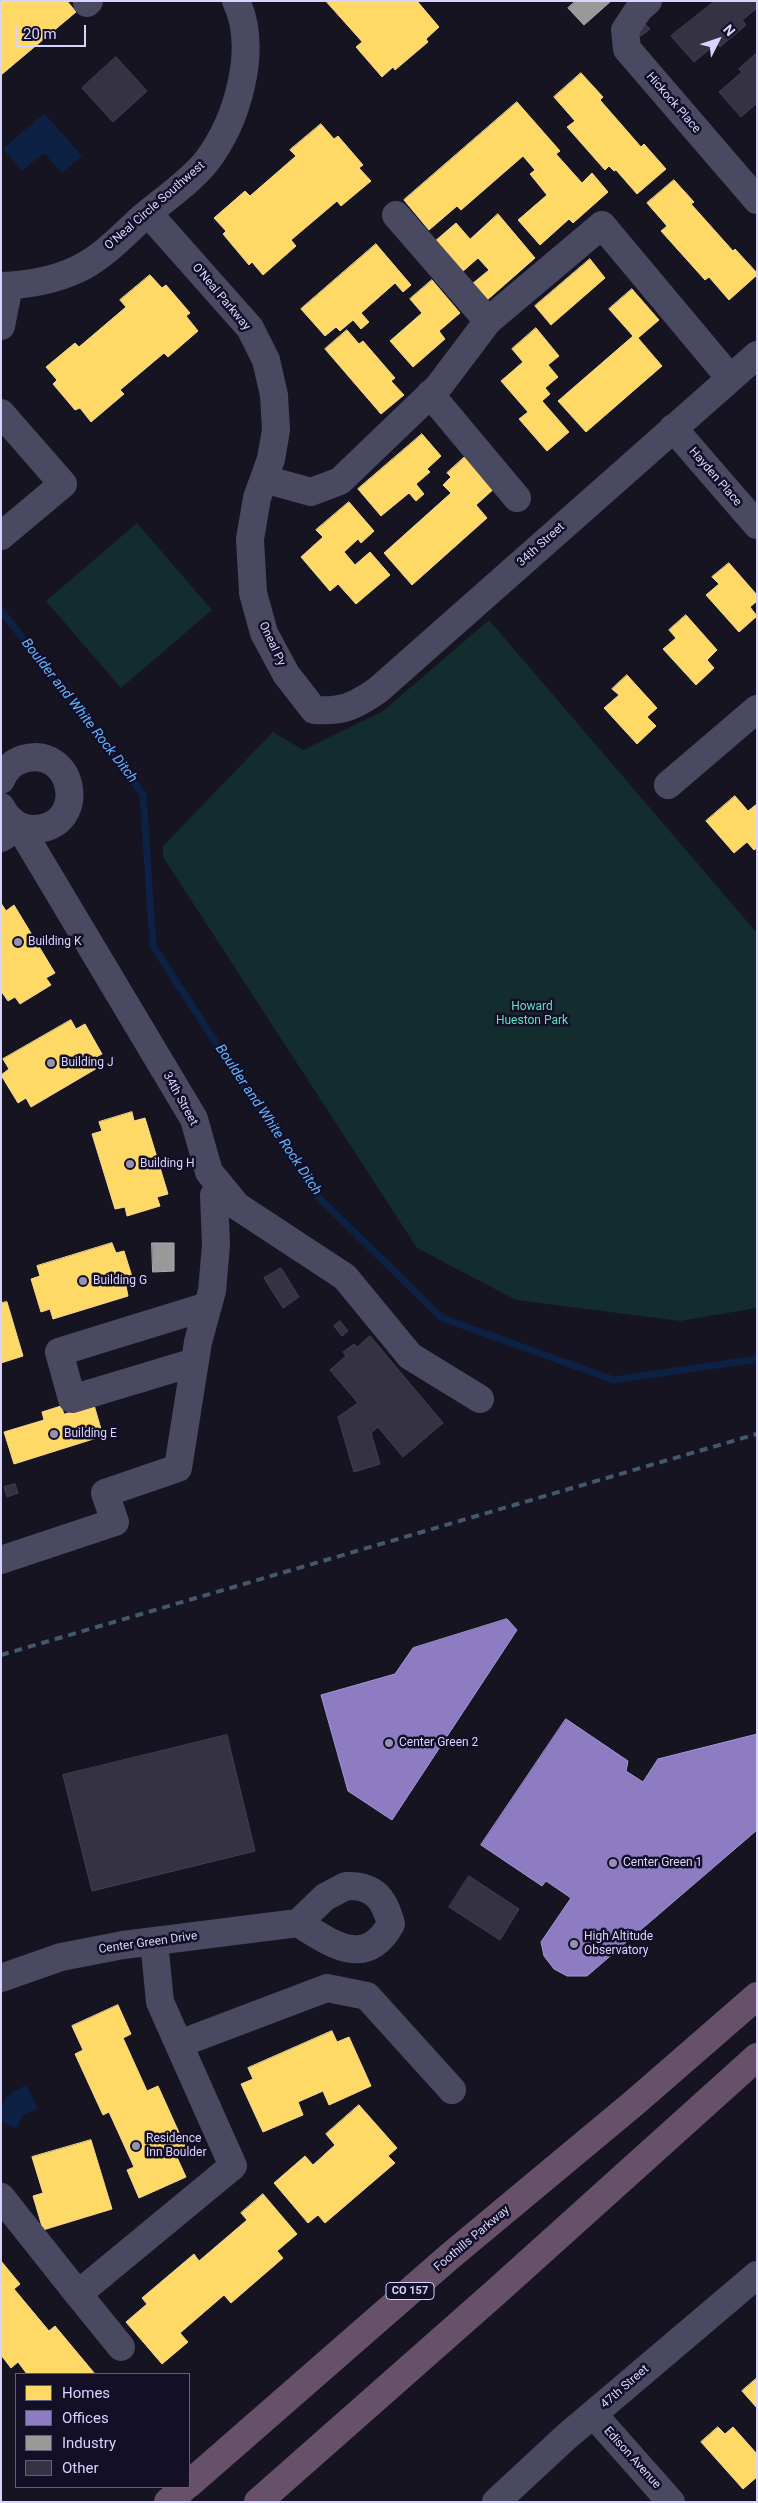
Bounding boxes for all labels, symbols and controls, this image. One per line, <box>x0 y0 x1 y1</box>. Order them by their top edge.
scale bar <box>18 15 89 47</box>
north arrow <box>693 15 743 65</box>
text: N <box>720 21 739 39</box>
text: 20 m <box>23 25 57 43</box>
street label: Hickock Place <box>643 70 703 136</box>
street label: O'Neal Circle Southwest <box>102 159 208 253</box>
street label: O'Neal Parkway <box>189 261 253 333</box>
street label: Hayden Place <box>686 445 744 509</box>
street label: 34th Street <box>514 520 568 570</box>
street label: Oneal Py <box>256 620 288 668</box>
water label: Boulder and White Rock Ditch <box>17 635 141 787</box>
place label: Building K <box>28 935 81 949</box>
marker: Building K <box>12 936 24 948</box>
park label: Howard Hueston Park <box>496 1000 568 1028</box>
water label: Boulder and White Rock Ditch <box>211 1041 325 1199</box>
place label: Building J <box>61 1056 114 1070</box>
marker: Building J <box>45 1057 57 1069</box>
street label: 34th Street <box>159 1070 201 1128</box>
place label: Building H <box>140 1157 195 1171</box>
marker: Building H <box>124 1158 136 1170</box>
place label: Building G <box>93 1274 147 1288</box>
marker: Building G <box>77 1275 89 1287</box>
place label: Building E <box>64 1427 117 1441</box>
marker: Building E <box>48 1428 60 1440</box>
place label: Center Green 2 <box>399 1736 478 1750</box>
marker: Center Green 2 <box>383 1737 395 1749</box>
place label: Center Green 1 <box>623 1856 702 1870</box>
marker: Center Green 1 <box>607 1857 619 1869</box>
street label: Center Green Drive <box>98 1929 198 1957</box>
place label: High Altitude Observatory <box>584 1930 653 1958</box>
marker: High Altitude Observatory <box>568 1938 580 1950</box>
place label: Residence Inn Boulder <box>146 2132 207 2160</box>
marker: Residence Inn Boulder <box>130 2140 142 2152</box>
street label: Foothills Parkway <box>431 2203 513 2275</box>
road number: CO 157 <box>386 2282 434 2300</box>
street label: 47th Street <box>598 2362 652 2412</box>
legend <box>15 2373 190 2488</box>
text: Homes <box>62 2384 110 2402</box>
text: Offices <box>62 2409 109 2427</box>
street label: Edison Avenue <box>600 2424 664 2492</box>
text: Industry <box>62 2434 116 2452</box>
text: Other <box>62 2459 99 2477</box>

